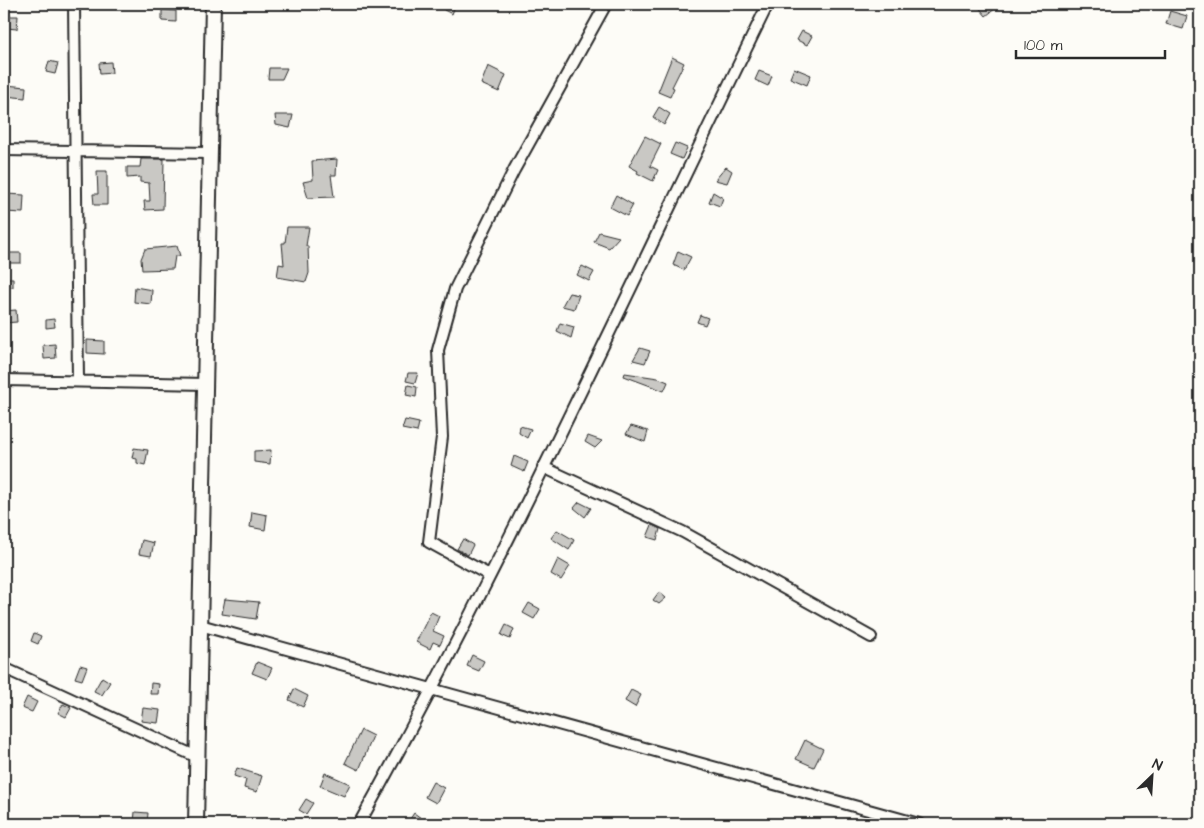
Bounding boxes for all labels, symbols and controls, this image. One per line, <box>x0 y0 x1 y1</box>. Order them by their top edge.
scale bar <box>1016 28 1165 60</box>
text: 100 m <box>1024 35 1063 56</box>
north arrow <box>1126 750 1176 800</box>
text: N <box>1149 754 1165 776</box>

